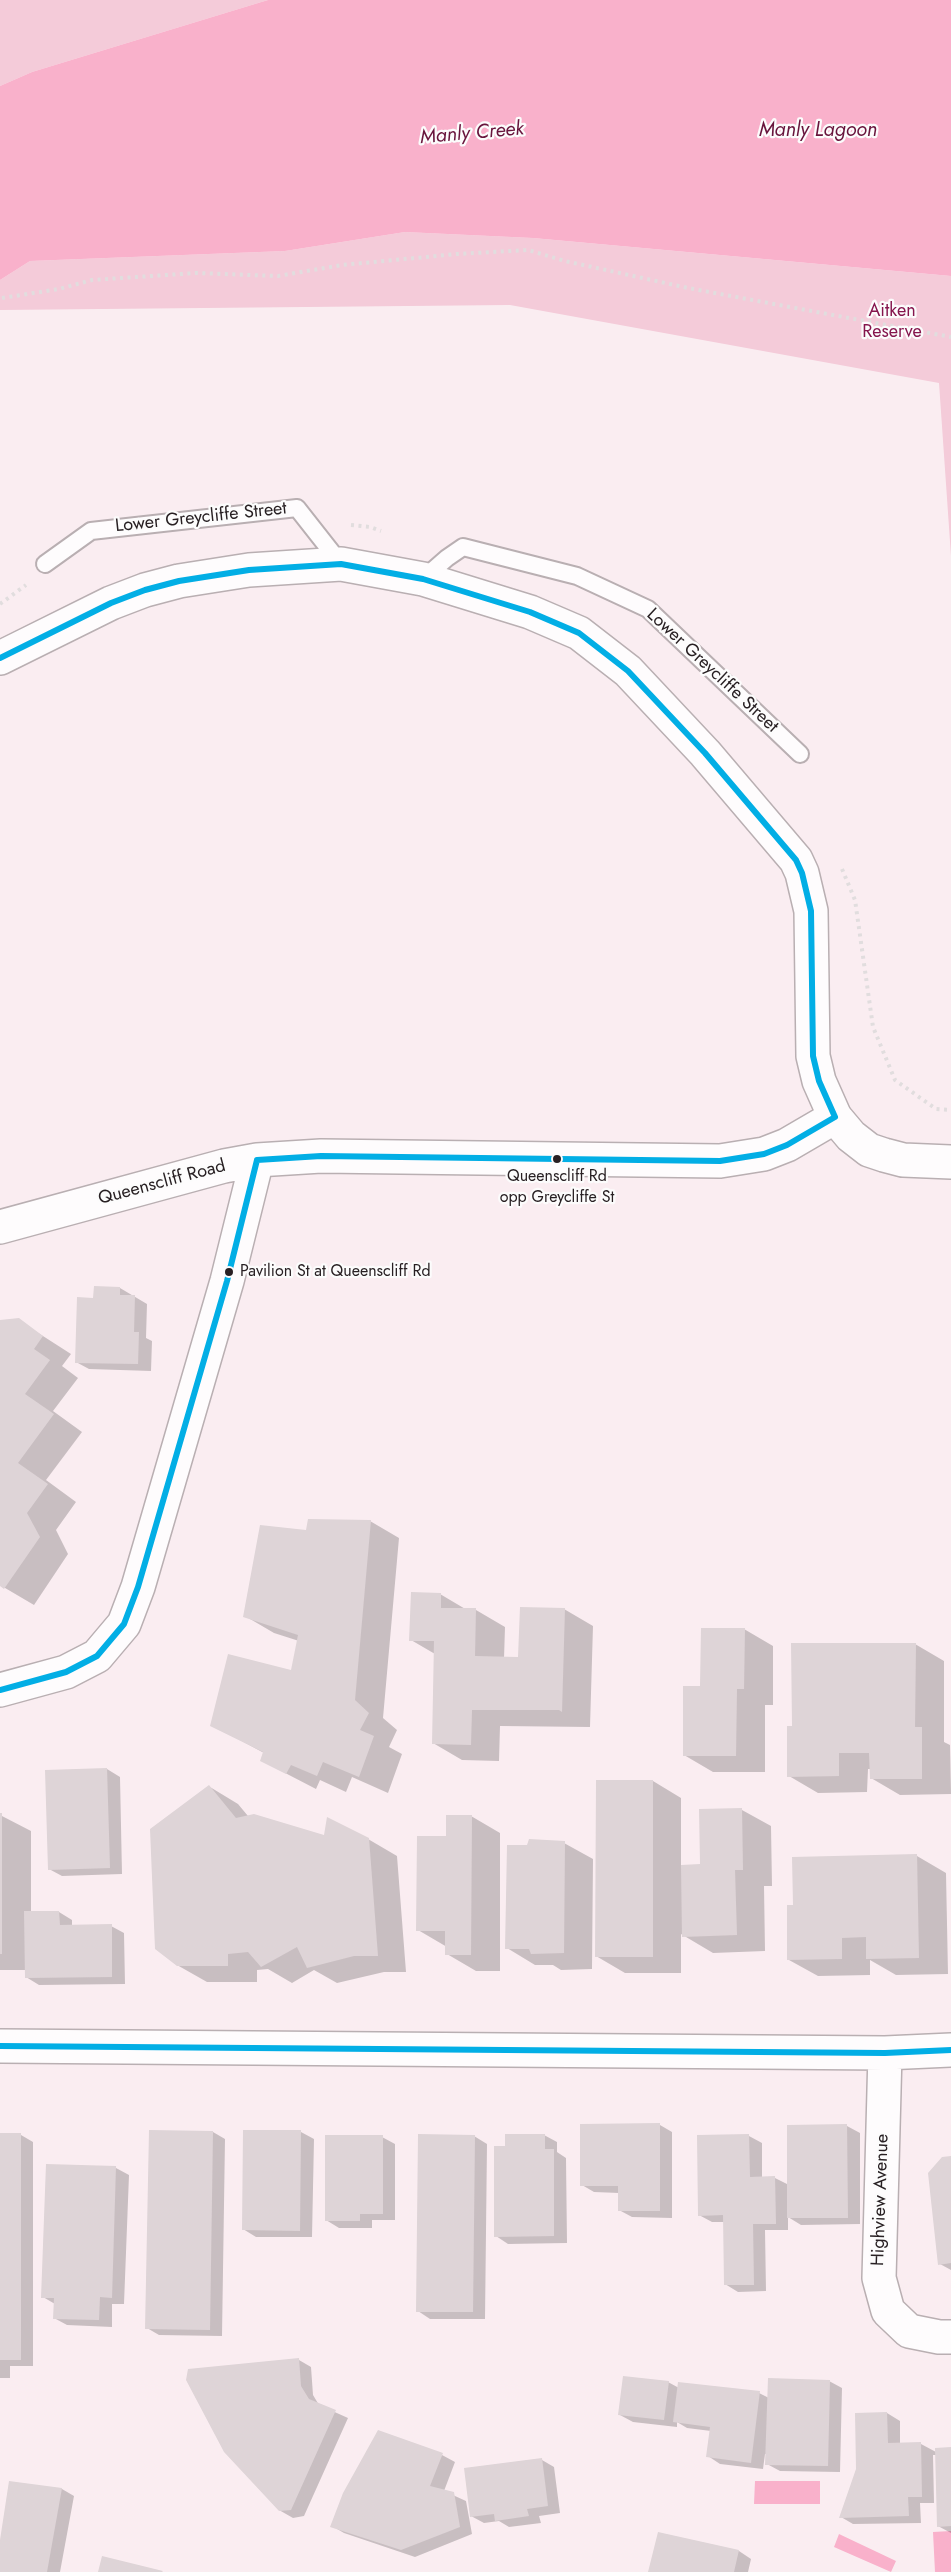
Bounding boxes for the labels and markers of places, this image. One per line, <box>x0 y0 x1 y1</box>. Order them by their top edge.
marker: Queenscliff Rd opp Greycliffe St <box>551 1153 563 1165</box>
place label: Queenscliff Rd opp Greycliffe St <box>500 1167 614 1205</box>
place label: Pavilion St at Queenscliff Rd <box>240 1262 431 1282</box>
marker: Pavilion St at Queenscliff Rd <box>223 1266 235 1278</box>

